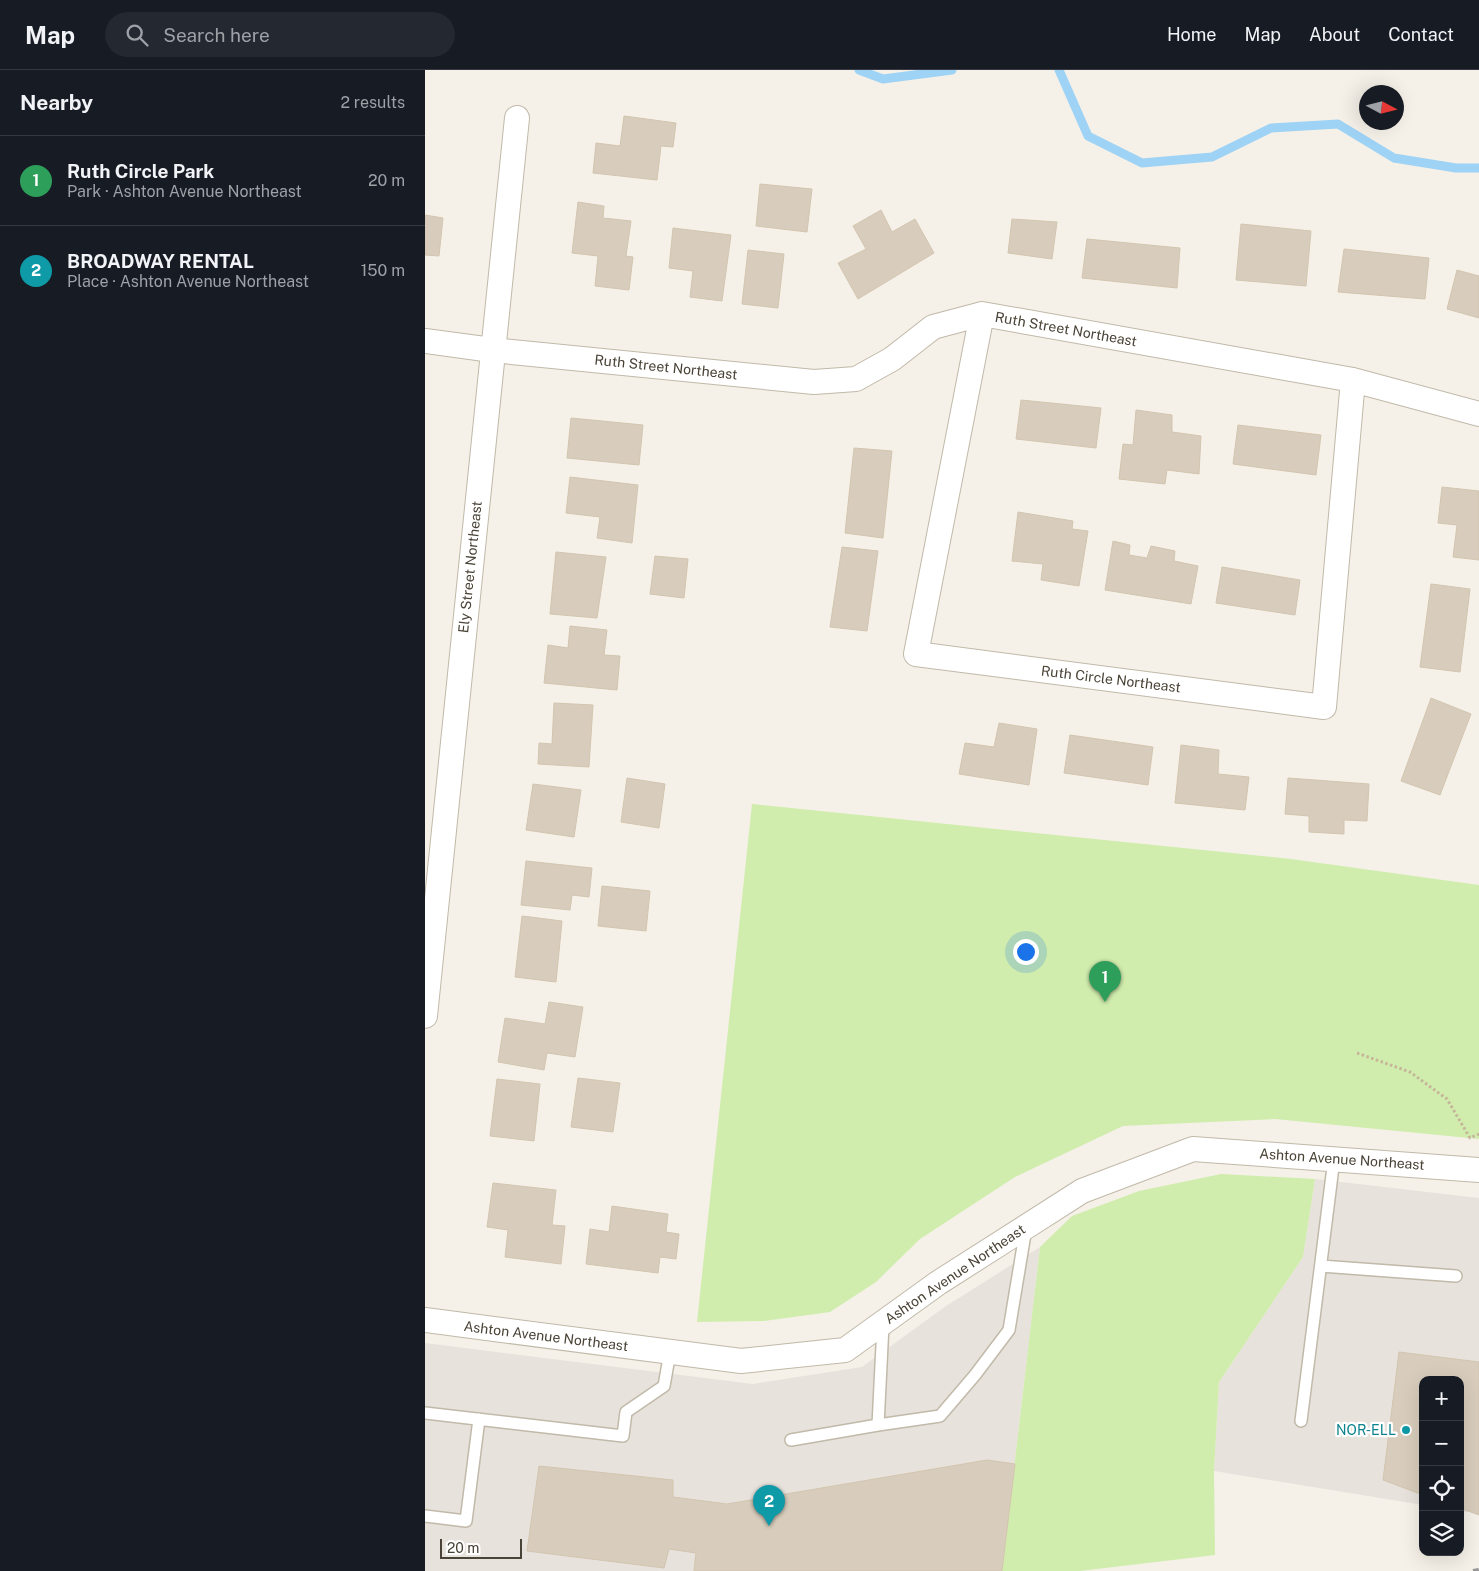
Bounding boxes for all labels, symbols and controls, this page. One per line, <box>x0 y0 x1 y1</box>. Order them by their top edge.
search box <box>105 12 455 57</box>
text: Map <box>25 21 75 49</box>
icon: search <box>123 21 151 49</box>
text: Search here <box>163 24 270 46</box>
text: Home <box>1167 24 1217 45</box>
text: Map <box>1245 24 1281 45</box>
text: About <box>1309 24 1360 45</box>
text: Contact <box>1388 24 1454 45</box>
north arrow <box>1359 85 1404 130</box>
text: Nearby <box>20 90 93 115</box>
text: 2 results <box>340 93 405 112</box>
text: Ruth Circle Park <box>67 160 214 182</box>
text: 1 <box>33 171 39 190</box>
text: 20 m <box>368 171 405 190</box>
text: Park · Ashton Avenue Northeast <box>67 182 302 201</box>
text: BROADWAY RENTAL <box>67 250 254 272</box>
text: 2 <box>31 261 41 280</box>
text: 150 m <box>361 261 405 280</box>
text: Place · Ashton Avenue Northeast <box>67 272 309 291</box>
street label: Ruth Street Northeast <box>994 309 1138 349</box>
street label: Ruth Street Northeast <box>594 352 738 382</box>
street label: Ely Street Northeast <box>455 500 485 634</box>
street label: Ruth Circle Northeast <box>1040 662 1182 696</box>
your location <box>1013 939 1039 965</box>
pin: 1 <box>1089 961 1121 1002</box>
street label: Ashton Avenue Northeast <box>1259 1145 1425 1173</box>
street label: Ashton Avenue Northeast <box>882 1221 1028 1327</box>
street label: Ashton Avenue Northeast <box>463 1318 629 1354</box>
map controls <box>1419 1376 1464 1556</box>
button: + <box>1419 1376 1464 1421</box>
button: − <box>1419 1421 1464 1466</box>
place label: NOR-ELL <box>1336 1422 1396 1438</box>
marker: NOR-ELL <box>1400 1424 1412 1436</box>
button: locate <box>1419 1466 1464 1511</box>
pin: 2 <box>753 1485 785 1526</box>
button: layers <box>1419 1511 1464 1556</box>
scale bar <box>440 1536 523 1559</box>
text: 20 m <box>447 1540 479 1556</box>

